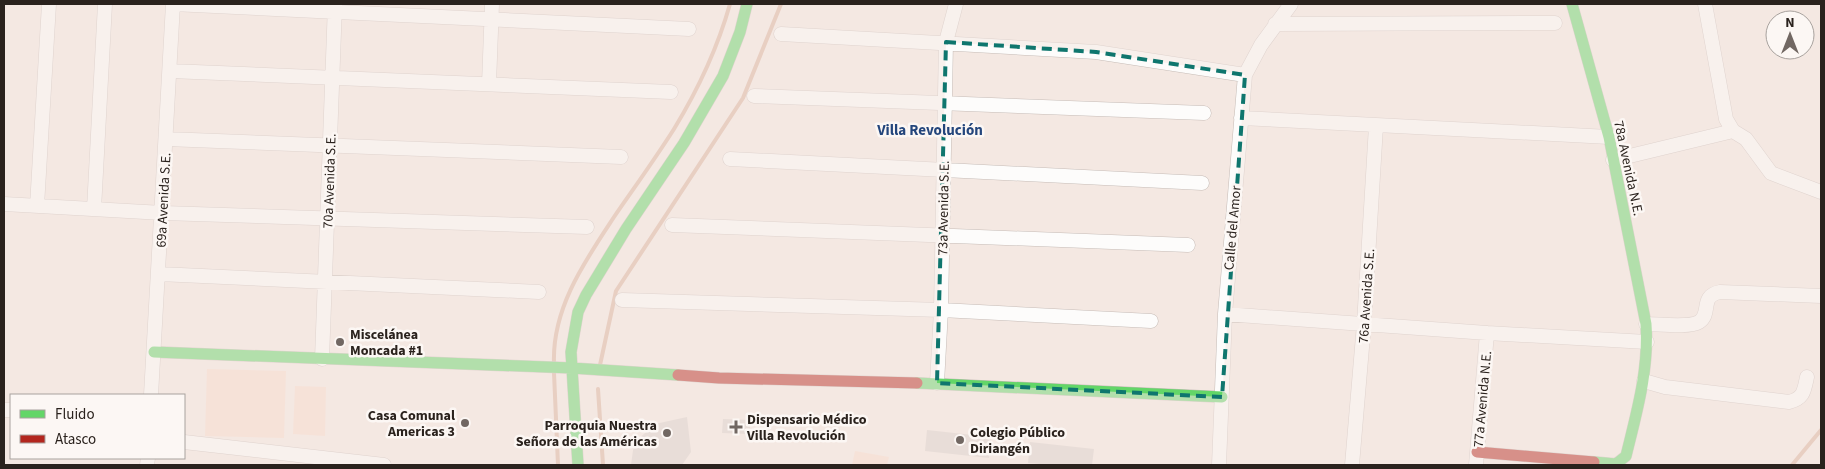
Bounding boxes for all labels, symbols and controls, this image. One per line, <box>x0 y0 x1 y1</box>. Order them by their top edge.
north arrow <box>1765 10 1815 60</box>
text: N <box>1785 13 1795 33</box>
street label: 78a Avenida N.E. <box>1608 119 1648 218</box>
district label: Villa Revolución <box>876 120 983 141</box>
street label: 70a Avenida S.E. <box>318 133 342 229</box>
street label: 69a Avenida S.E. <box>152 152 176 248</box>
street label: 73a Avenida S.E. <box>933 160 955 256</box>
street label: Calle del Amor <box>1219 185 1247 271</box>
street label: 76a Avenida S.E. <box>1354 248 1380 344</box>
place label: Miscelánea Moncada #1 <box>350 325 423 361</box>
marker: Miscelánea Moncada #1 <box>334 336 346 348</box>
street label: 77a Avenida N.E. <box>1469 350 1497 448</box>
legend <box>10 394 185 459</box>
text: Fluido <box>55 404 95 425</box>
place label: Casa Comunal Americas 3 <box>368 406 455 442</box>
place label: Dispensario Médico Villa Revolución <box>746 410 867 446</box>
place label: Parroquia Nuestra Señora de las Américas <box>516 416 657 452</box>
marker: Casa Comunal Americas 3 <box>459 417 471 429</box>
marker: Dispensario Médico Villa Revolución <box>729 420 743 434</box>
place label: Colegio Público Diriangén <box>970 423 1065 459</box>
marker: Parroquia Nuestra Señora de las Américas <box>661 427 673 439</box>
text: Atasco <box>55 429 96 450</box>
marker: Colegio Público Diriangén <box>954 434 966 446</box>

